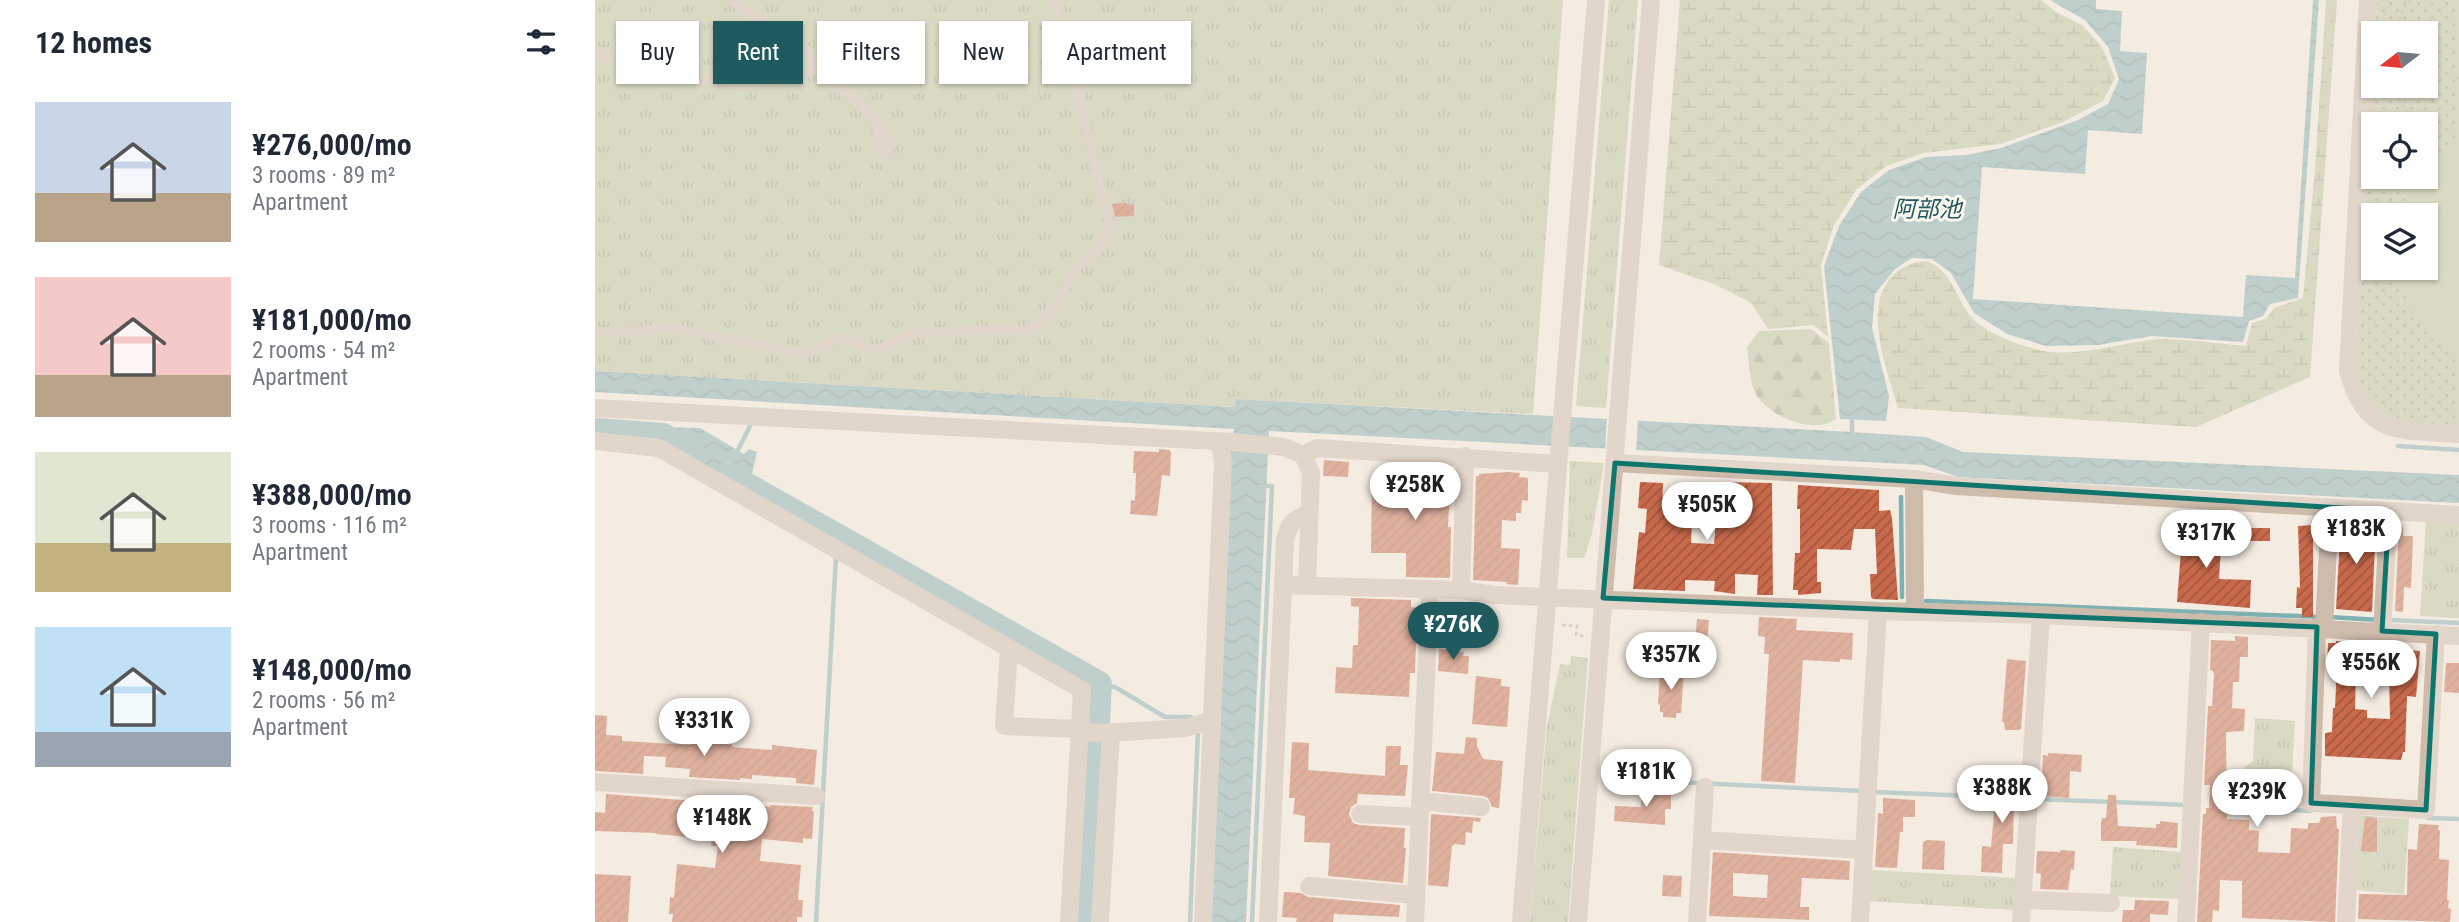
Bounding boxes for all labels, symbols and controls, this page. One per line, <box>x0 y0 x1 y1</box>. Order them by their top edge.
chip: Buy <box>616 21 699 84</box>
chip: Rent <box>713 21 803 84</box>
chip: Filters <box>817 21 925 84</box>
chip: New <box>939 21 1028 84</box>
chip: Apartment <box>1042 21 1191 84</box>
north arrow <box>2361 21 2438 98</box>
map controls <box>2361 21 2438 280</box>
icon: filters <box>522 23 560 61</box>
text: 12 homes <box>35 25 152 60</box>
button: locate <box>2361 112 2438 189</box>
text: ¥276,000/mo <box>252 127 412 162</box>
icon: home <box>91 130 175 214</box>
text: 3 rooms · 89 m² <box>252 162 395 189</box>
text: Apartment <box>252 189 348 216</box>
water label: 阿部池 <box>1893 196 1964 223</box>
button: layers <box>2361 203 2438 280</box>
text: ¥181,000/mo <box>252 302 412 337</box>
icon: home <box>91 305 175 389</box>
text: 2 rooms · 54 m² <box>252 337 395 364</box>
text: Apartment <box>252 364 348 391</box>
pin: ¥258K <box>1366 462 1464 522</box>
text: ¥258K <box>1386 471 1444 498</box>
text: ¥388,000/mo <box>252 477 412 512</box>
icon: home <box>91 480 175 564</box>
pin: ¥505K <box>1658 482 1756 542</box>
text: ¥505K <box>1678 491 1736 518</box>
pin: ¥183K <box>2307 506 2405 566</box>
pin: ¥317K <box>2157 510 2255 570</box>
text: 3 rooms · 116 m² <box>252 512 407 539</box>
text: ¥183K <box>2327 515 2385 542</box>
text: ¥317K <box>2177 519 2235 546</box>
text: Apartment <box>252 539 348 566</box>
pin: ¥276K <box>1404 602 1502 662</box>
text: ¥276K <box>1424 611 1482 638</box>
pin: ¥357K <box>1622 632 1720 692</box>
pin: ¥556K <box>2322 640 2420 700</box>
text: ¥357K <box>1642 641 1700 668</box>
text: ¥556K <box>2342 649 2400 676</box>
text: ¥148,000/mo <box>252 652 412 687</box>
icon: home <box>91 655 175 739</box>
text: 2 rooms · 56 m² <box>252 687 395 714</box>
pin: ¥331K <box>655 698 753 758</box>
text: ¥331K <box>675 707 733 734</box>
text: Apartment <box>252 714 348 741</box>
pin: ¥181K <box>1597 750 1695 809</box>
text: ¥181K <box>1617 758 1675 785</box>
pin: ¥388K <box>1953 766 2051 825</box>
pin: ¥239K <box>2208 770 2306 829</box>
text: ¥388K <box>1973 774 2031 801</box>
text: ¥239K <box>2228 778 2286 805</box>
pin: ¥148K <box>673 796 771 855</box>
text: ¥148K <box>693 804 751 831</box>

